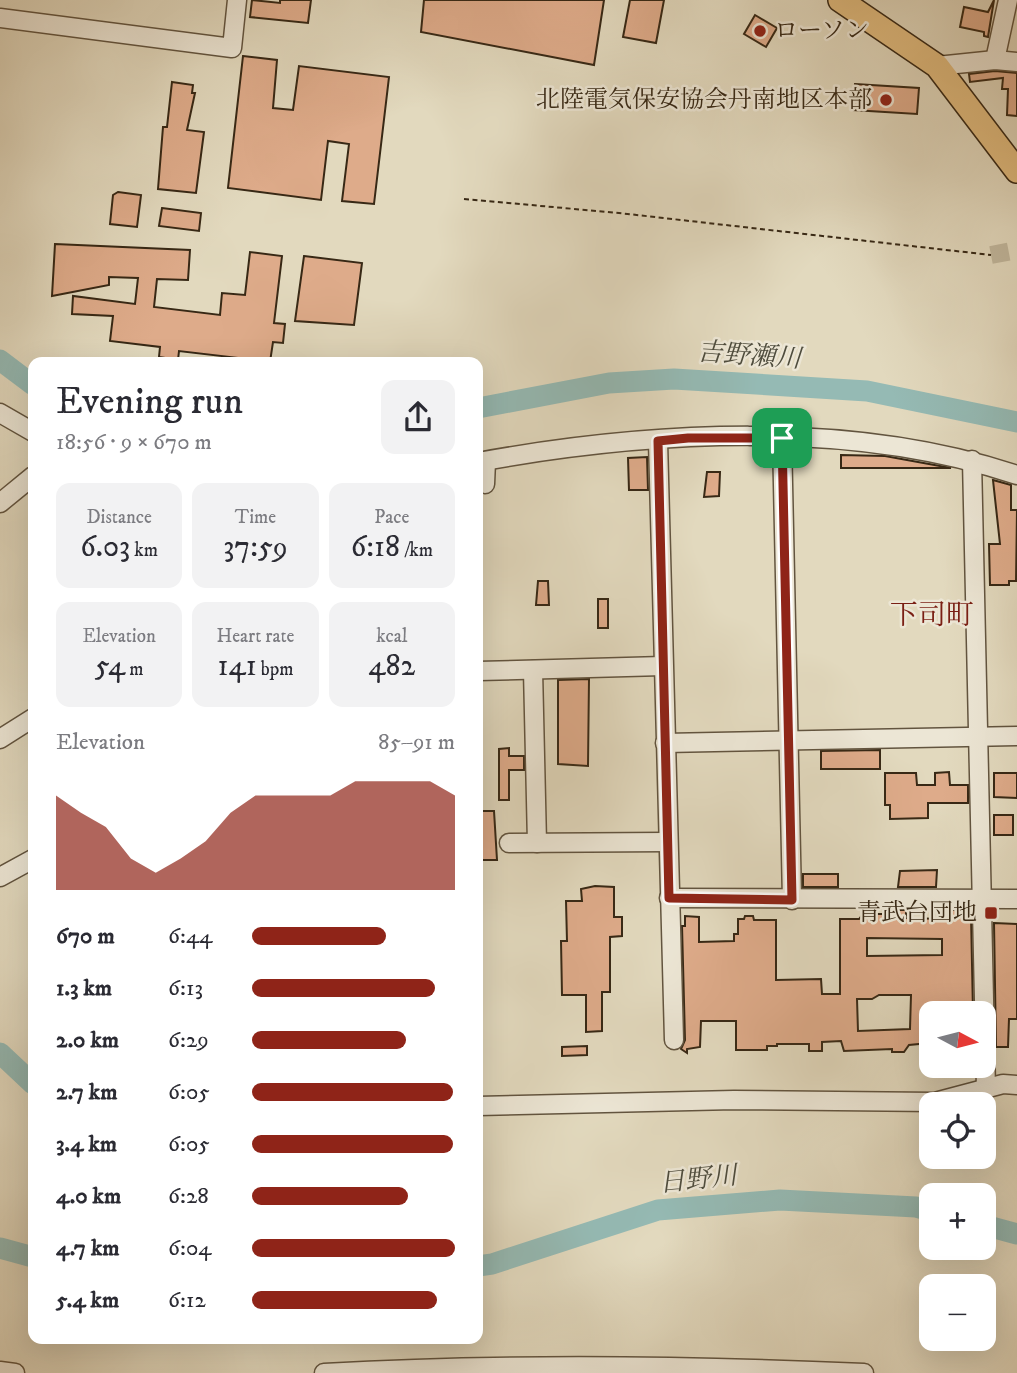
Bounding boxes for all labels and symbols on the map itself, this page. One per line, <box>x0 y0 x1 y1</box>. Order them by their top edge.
place label: ローソン <box>774 16 869 46</box>
marker: ローソン <box>752 23 768 39</box>
place label: 北陸電気保安協会丹南地区本部 <box>536 85 872 115</box>
marker: 北陸電気保安協会丹南地区本部 <box>878 92 894 108</box>
water label: 吉野瀬川 <box>696 336 805 376</box>
pin <box>752 408 812 468</box>
district label: 下司町 <box>890 598 974 633</box>
place label: 青武台団地 <box>857 898 977 928</box>
marker: 青武台団地 <box>983 905 999 921</box>
north arrow <box>919 1001 996 1078</box>
water label: 日野川 <box>657 1159 741 1200</box>

